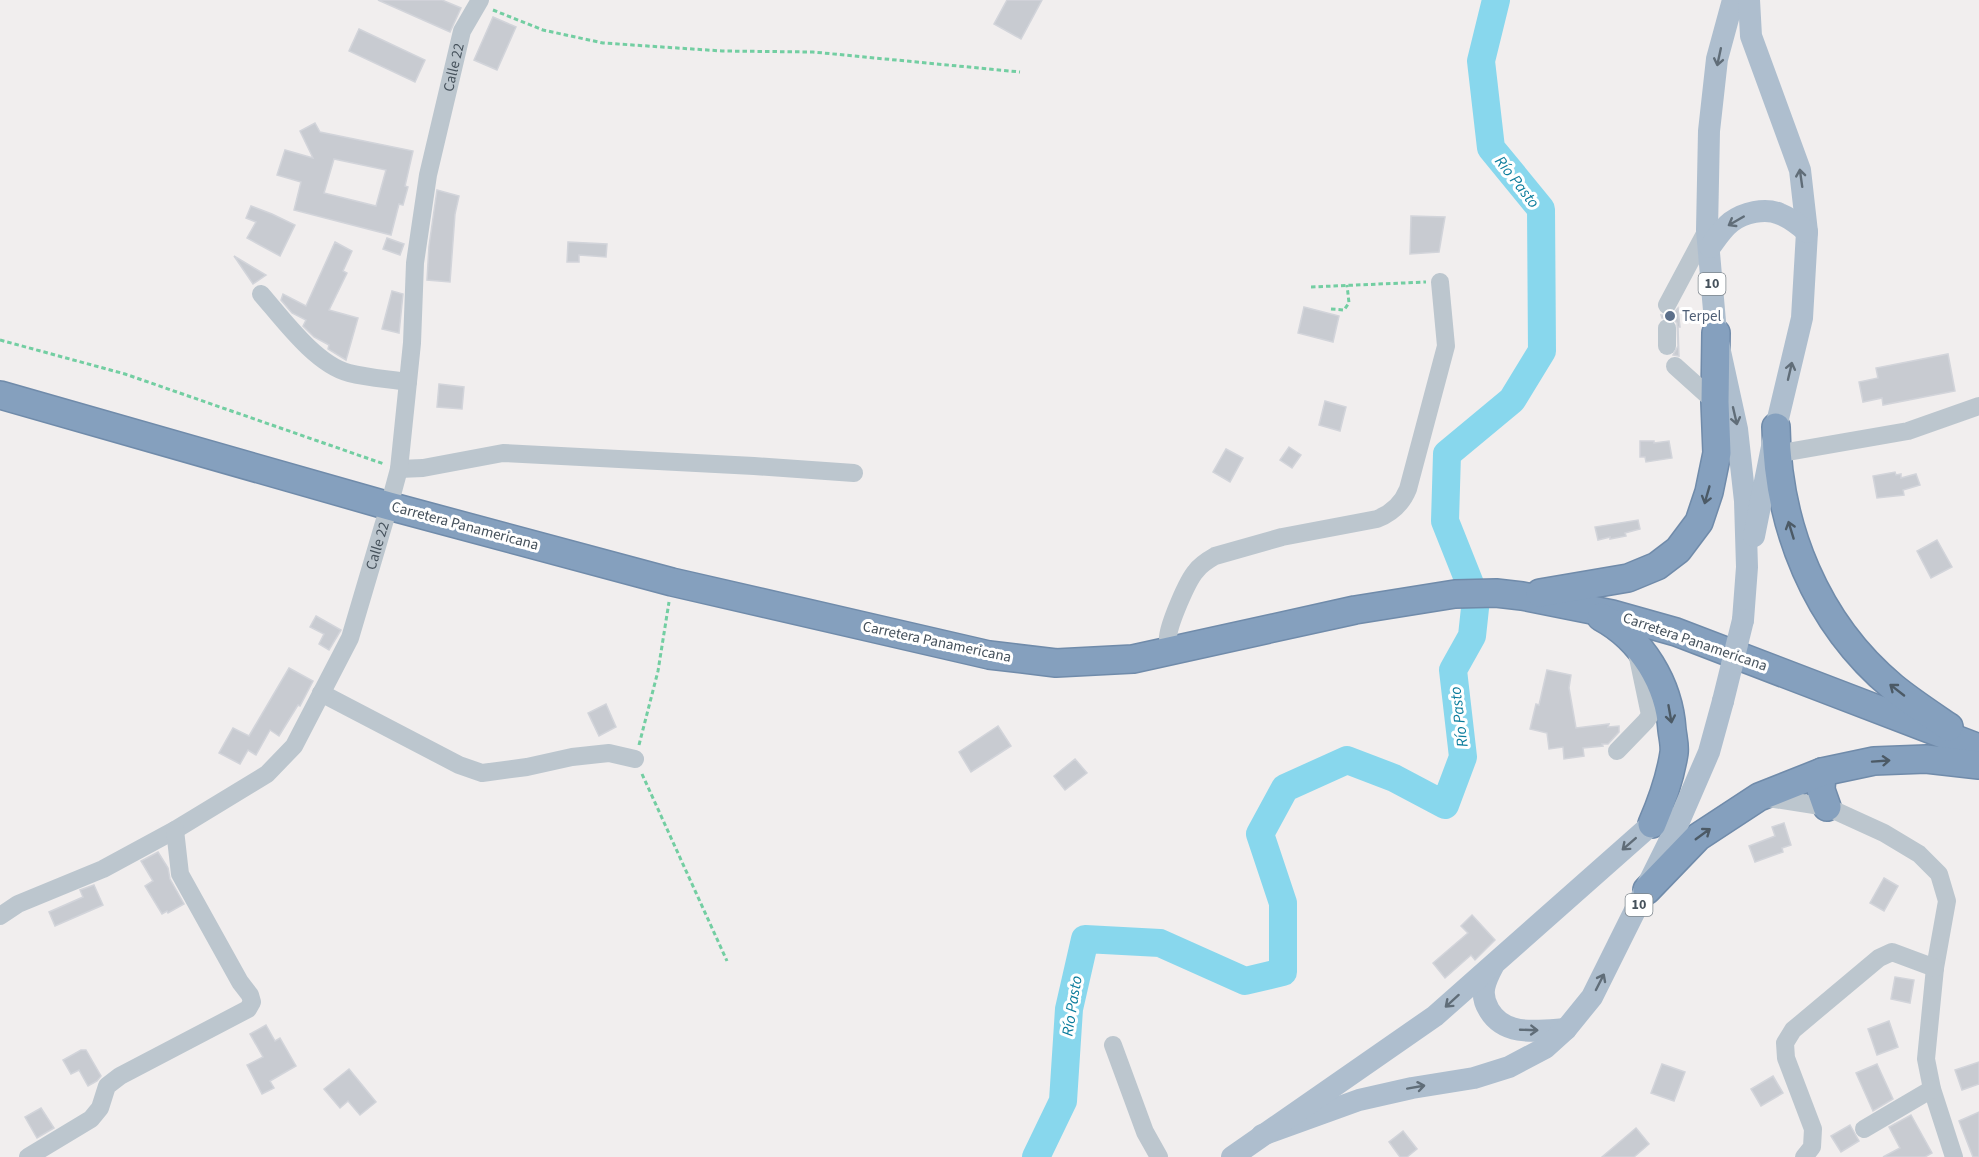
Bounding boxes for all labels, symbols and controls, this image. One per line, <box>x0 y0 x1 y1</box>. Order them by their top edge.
street label: Calle 22 <box>438 41 469 94</box>
one-way arrow <box>1712 47 1724 66</box>
water label: Río Pasto <box>1490 151 1544 213</box>
one-way arrow <box>1795 168 1806 188</box>
one-way arrow <box>1728 215 1745 227</box>
road number: 10 <box>1698 273 1726 295</box>
place label: Terpel <box>1682 306 1721 327</box>
marker: Terpel <box>1663 309 1677 323</box>
one-way arrow <box>1784 361 1796 380</box>
one-way arrow <box>1729 407 1741 426</box>
one-way arrow <box>1701 485 1712 504</box>
street label: Carretera Panamericana <box>389 496 541 556</box>
street label: Calle 22 <box>360 519 394 572</box>
one-way arrow <box>1785 521 1796 540</box>
street label: Carretera Panamericana <box>1620 607 1770 677</box>
street label: Carretera Panamericana <box>861 616 1013 668</box>
one-way arrow <box>1890 683 1906 696</box>
water label: Río Pasto <box>1444 685 1474 749</box>
one-way arrow <box>1665 704 1676 724</box>
one-way arrow <box>1871 755 1891 766</box>
one-way arrow <box>1695 828 1711 840</box>
one-way arrow <box>1622 837 1637 851</box>
road number: 10 <box>1626 894 1652 916</box>
one-way arrow <box>1595 973 1606 991</box>
water label: Río Pasto <box>1056 974 1088 1038</box>
one-way arrow <box>1444 994 1459 1008</box>
one-way arrow <box>1519 1025 1539 1036</box>
one-way arrow <box>1406 1082 1426 1093</box>

